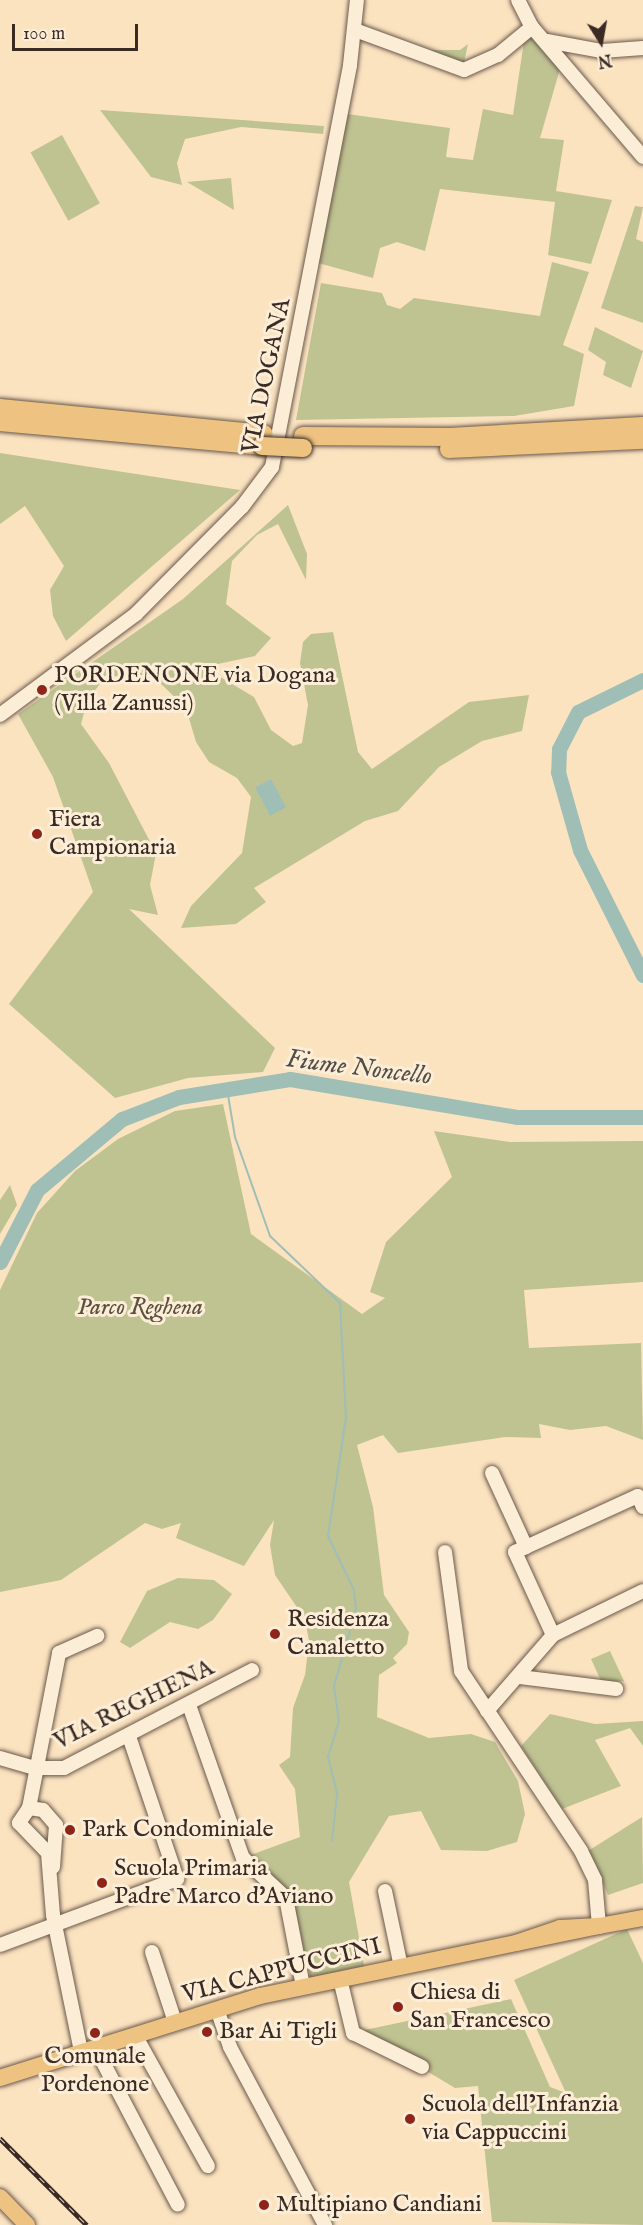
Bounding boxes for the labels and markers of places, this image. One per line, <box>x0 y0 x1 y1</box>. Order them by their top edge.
place label: PORDENONE via Dogana (Villa Zanussi) <box>54 662 335 718</box>
marker: PORDENONE via Dogana (Villa Zanussi) <box>35 683 49 697</box>
place label: Fiera Campionaria <box>49 806 176 862</box>
marker: Fiera Campionaria <box>30 827 44 841</box>
place label: Residenza Canaletto <box>287 1606 389 1662</box>
marker: Residenza Canaletto <box>268 1627 282 1641</box>
place label: Park Condominiale <box>82 1816 273 1844</box>
marker: Park Condominiale <box>63 1823 77 1837</box>
place label: Scuola Primaria Padre Marco d'Aviano <box>114 1855 333 1911</box>
marker: Scuola Primaria Padre Marco d'Aviano <box>95 1876 109 1890</box>
place label: Chiesa di San Francesco <box>410 1979 551 2035</box>
marker: Chiesa di San Francesco <box>391 2000 405 2014</box>
place label: Bar Ai Tigli <box>219 2018 337 2046</box>
marker: Bar Ai Tigli <box>200 2025 214 2039</box>
marker: Comunale Pordenone <box>88 2026 102 2040</box>
place label: Comunale Pordenone <box>41 2043 149 2099</box>
place label: Scuola dell’Infanzia via Cappuccini <box>422 2091 619 2147</box>
marker: Scuola dell’Infanzia via Cappuccini <box>403 2112 417 2126</box>
place label: Multipiano Candiani <box>276 2191 482 2219</box>
marker: Multipiano Candiani <box>257 2198 271 2212</box>

